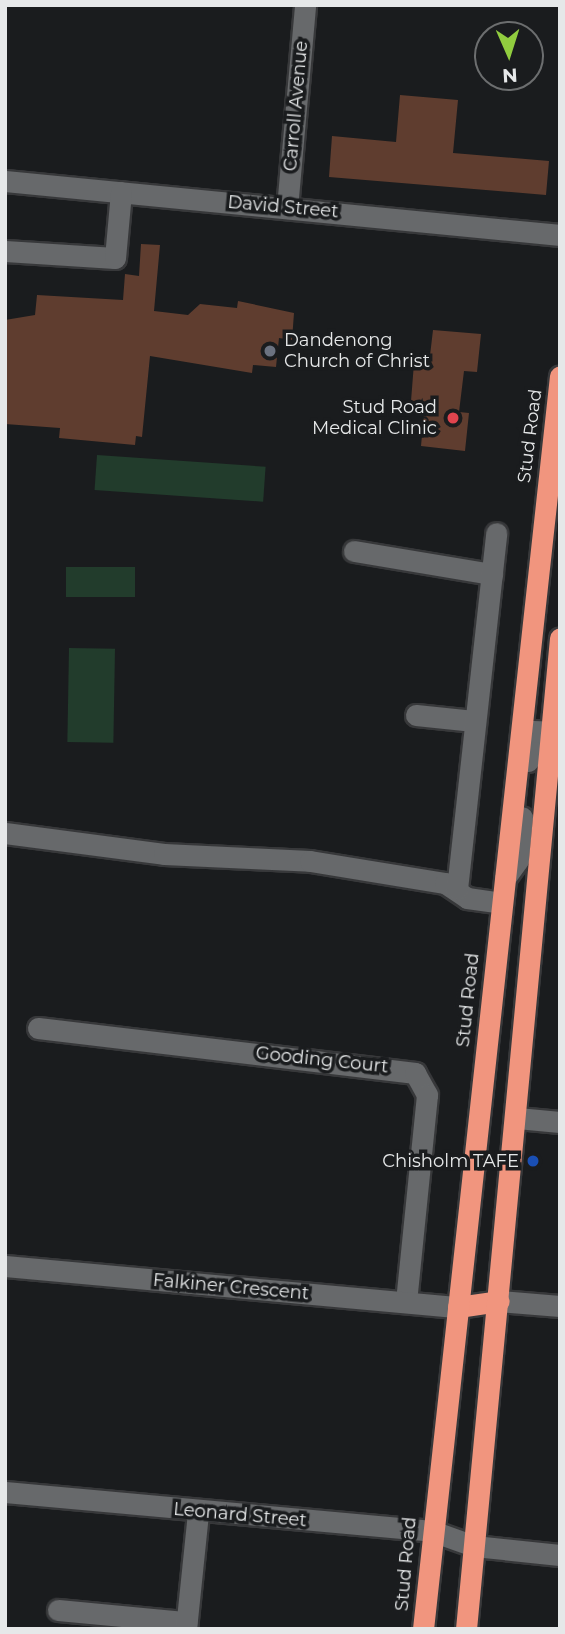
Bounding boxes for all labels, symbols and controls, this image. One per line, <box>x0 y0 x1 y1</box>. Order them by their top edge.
north arrow <box>474 21 544 91</box>
street label: Carroll Avenue <box>280 40 312 172</box>
text: N <box>502 64 518 87</box>
street label: David Street <box>227 191 339 223</box>
place label: Dandenong Church of Christ <box>284 330 430 372</box>
marker: Dandenong Church of Christ <box>262 343 278 359</box>
street label: Stud Road <box>514 388 546 484</box>
place label: Stud Road Medical Clinic <box>312 397 437 440</box>
marker: Stud Road Medical Clinic <box>443 408 463 428</box>
street label: Stud Road <box>452 952 484 1048</box>
street label: Gooding Court <box>255 1042 389 1078</box>
place label: Chisholm TAFE <box>382 1150 519 1172</box>
marker: Chisholm TAFE <box>525 1153 541 1169</box>
street label: Falkiner Crescent <box>152 1269 310 1305</box>
street label: Leonard Street <box>172 1498 308 1532</box>
street label: Stud Road <box>391 1516 421 1612</box>

